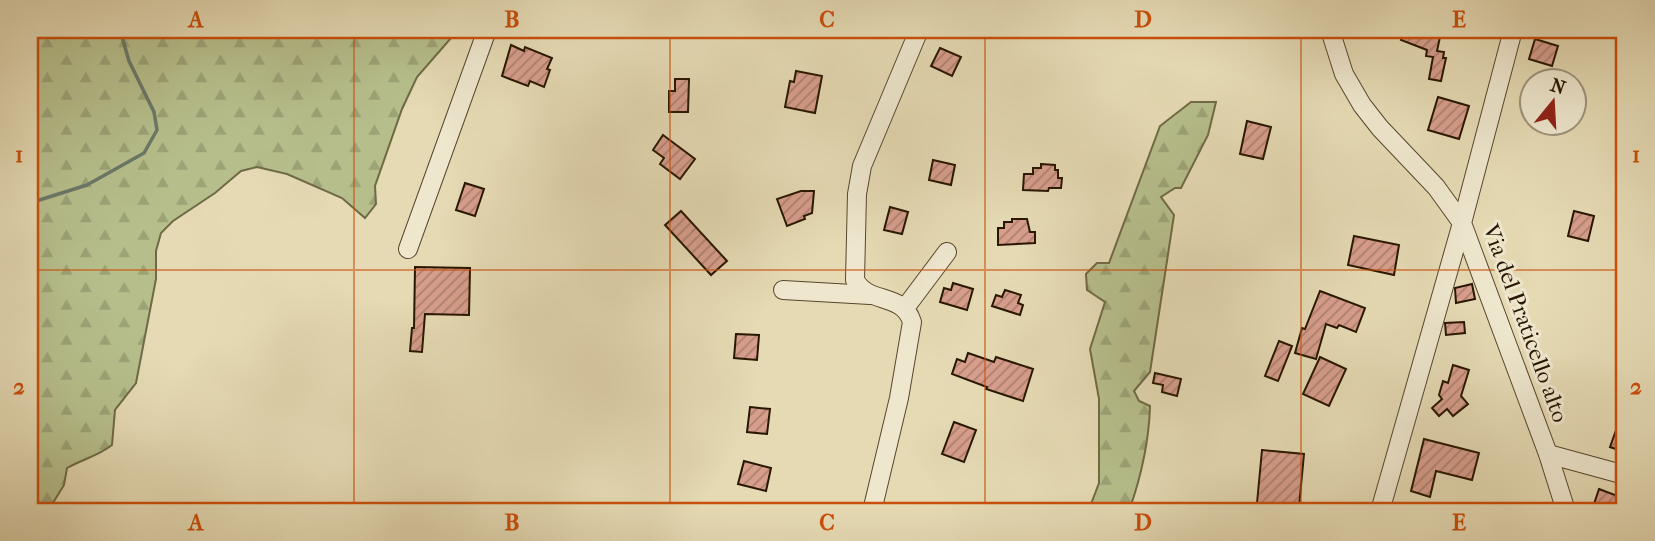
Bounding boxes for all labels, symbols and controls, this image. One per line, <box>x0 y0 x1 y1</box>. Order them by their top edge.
text: A <box>187 6 205 33</box>
text: B <box>505 6 520 33</box>
text: C <box>819 6 835 33</box>
text: D <box>1134 6 1152 33</box>
text: E <box>1452 6 1466 33</box>
north arrow <box>1518 66 1588 136</box>
text: N <box>1548 74 1569 100</box>
text: 1 <box>15 141 23 168</box>
text: 1 <box>1632 141 1640 168</box>
street label: Via del Praticello alto <box>1477 220 1574 426</box>
text: 2 <box>13 373 25 400</box>
text: 2 <box>1630 373 1642 400</box>
text: A <box>187 509 205 536</box>
text: B <box>505 509 520 536</box>
text: C <box>819 509 835 536</box>
text: D <box>1134 509 1152 536</box>
text: E <box>1452 509 1466 536</box>

